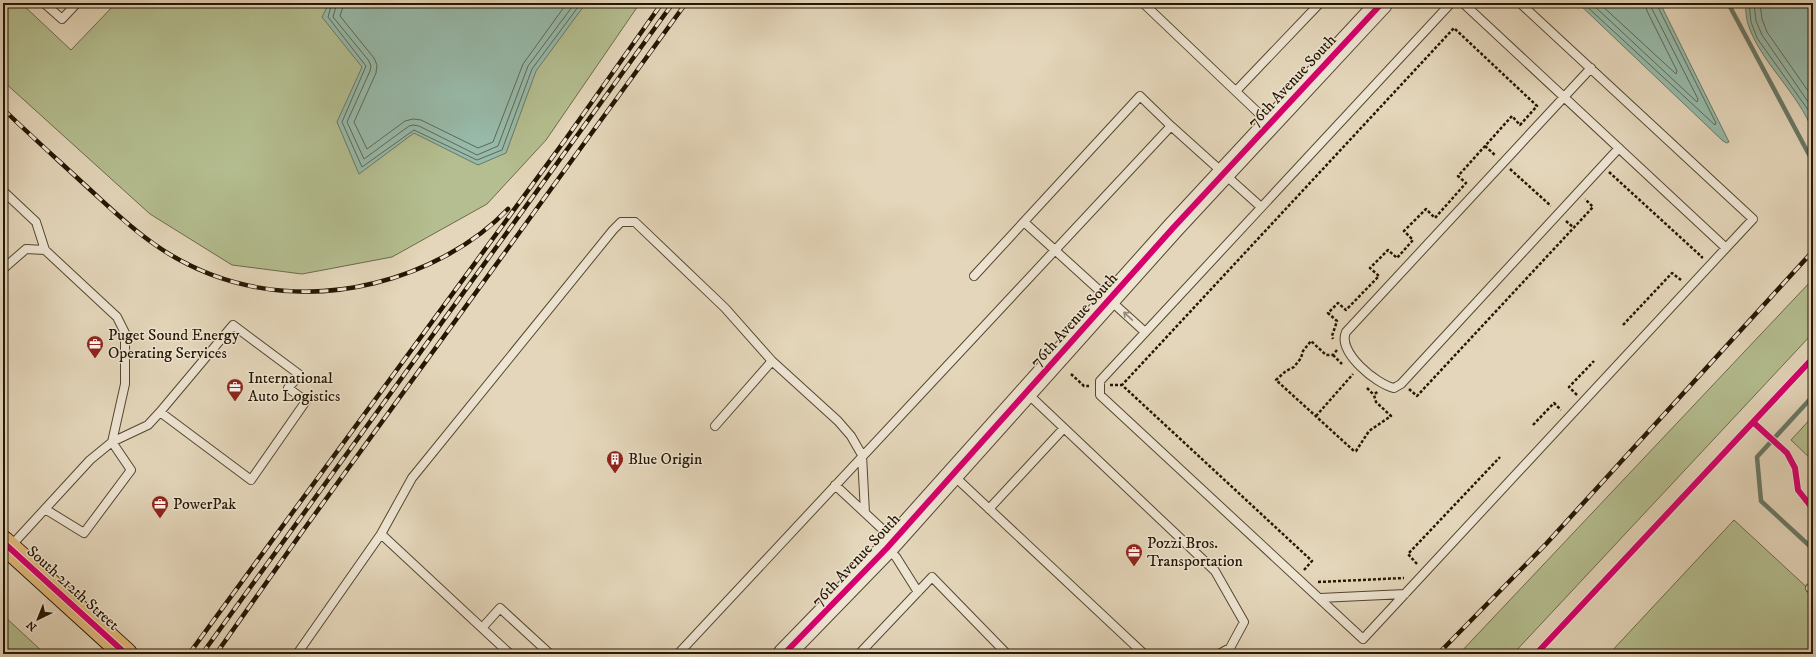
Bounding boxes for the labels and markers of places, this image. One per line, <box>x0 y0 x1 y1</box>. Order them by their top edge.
place label: Puget Sound Energy Operating Services <box>108 325 240 363</box>
office icon: Puget Sound Energy Operating Services <box>85 334 105 359</box>
place label: International Auto Logistics <box>248 368 340 406</box>
office icon: International Auto Logistics <box>225 377 245 402</box>
building icon: Blue Origin <box>605 449 625 474</box>
place label: Blue Origin <box>628 449 703 469</box>
office icon: PowerPak <box>150 494 170 519</box>
place label: PowerPak <box>173 494 236 514</box>
place label: Pozzi Bros. Transportation <box>1147 533 1244 571</box>
office icon: Pozzi Bros. Transportation <box>1124 542 1144 567</box>

